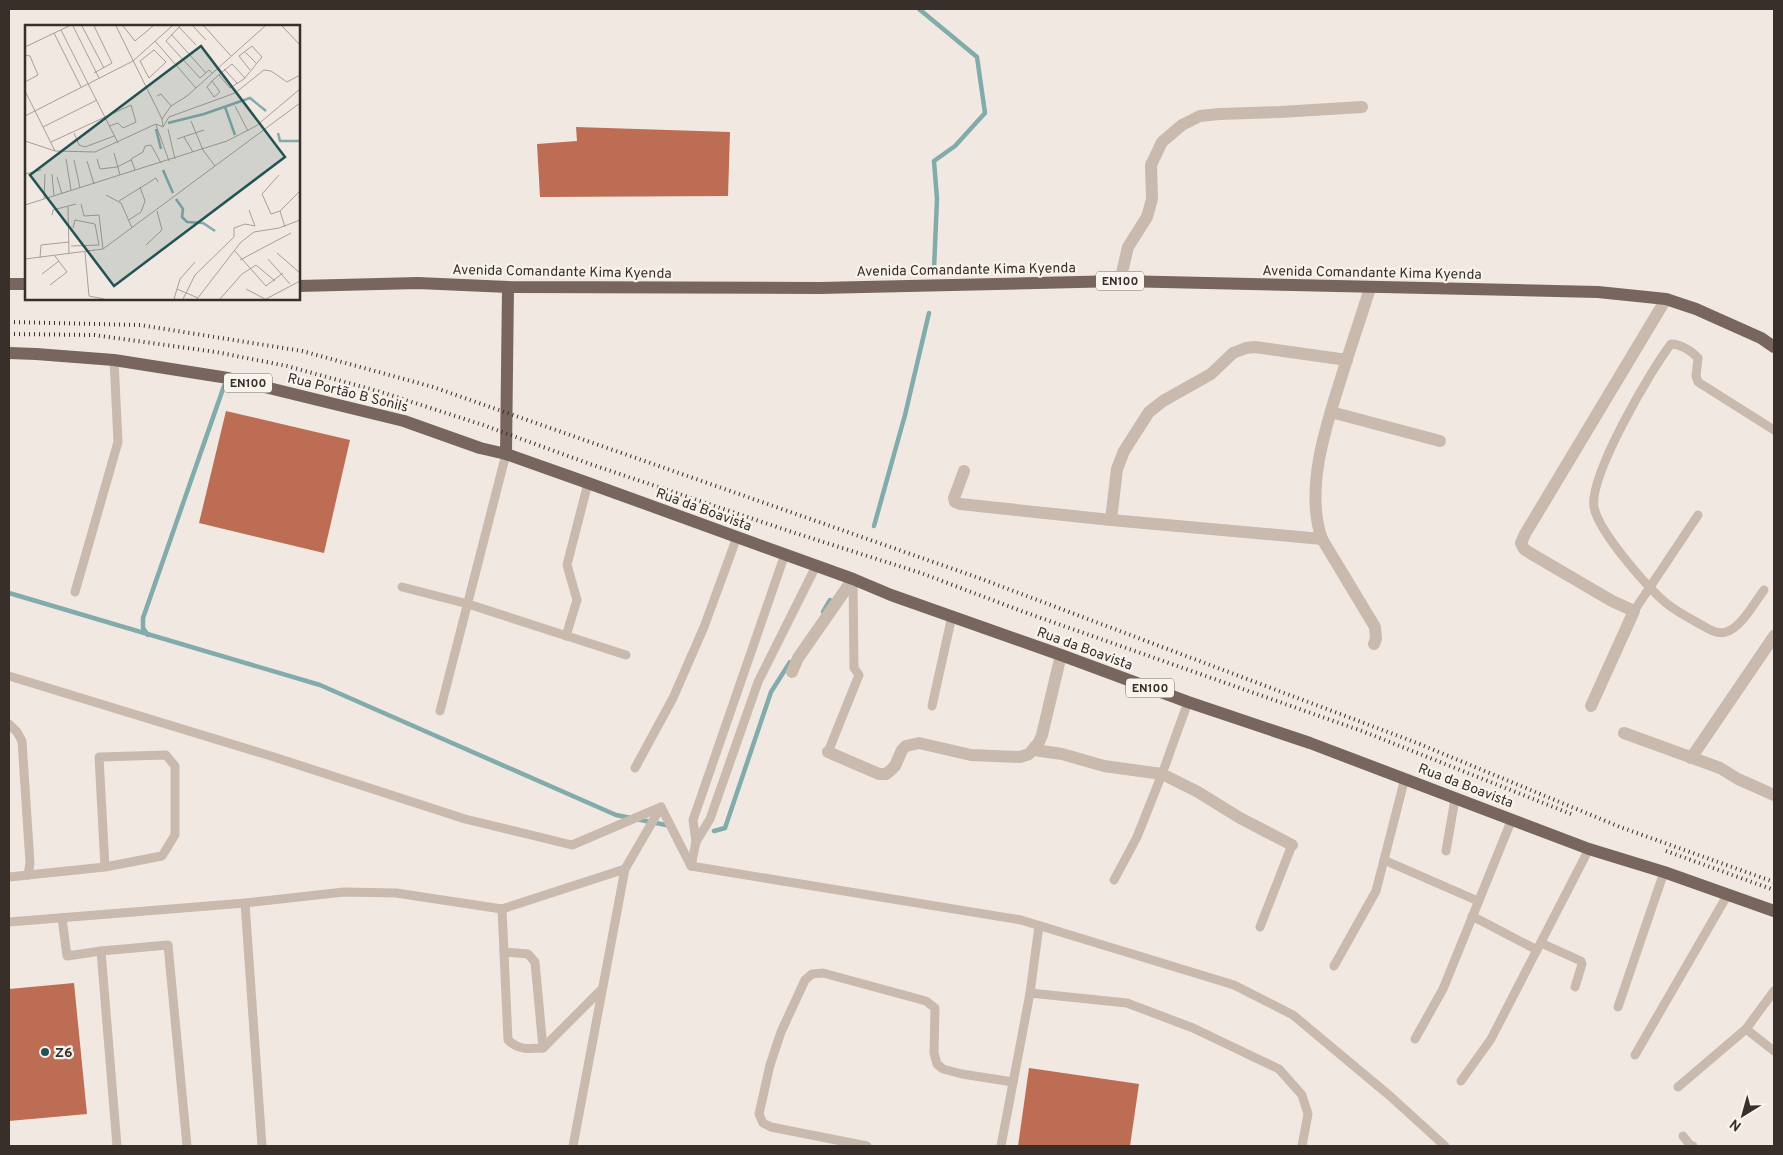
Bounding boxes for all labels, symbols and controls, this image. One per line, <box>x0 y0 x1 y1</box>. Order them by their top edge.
inset map <box>25 25 300 300</box>
street label: Avenida Comandante Kima Kyenda <box>856 260 1076 281</box>
street label: Avenida Comandante Kima Kyenda <box>452 262 672 283</box>
street label: Avenida Comandante Kima Kyenda <box>1262 263 1482 284</box>
road number: EN100 <box>1096 272 1144 290</box>
street label: Rua Portão B Sonils <box>286 370 410 417</box>
road number: EN100 <box>224 373 272 392</box>
street label: Rua da Boavista <box>653 485 754 536</box>
street label: Rua da Boavista <box>1034 624 1135 675</box>
road number: EN100 <box>1126 678 1174 698</box>
street label: Rua da Boavista <box>1415 760 1515 812</box>
place label: Z6 <box>55 1045 73 1062</box>
marker: Z6 <box>39 1046 51 1058</box>
north arrow <box>1718 1090 1768 1140</box>
text: N <box>1727 1114 1745 1134</box>

